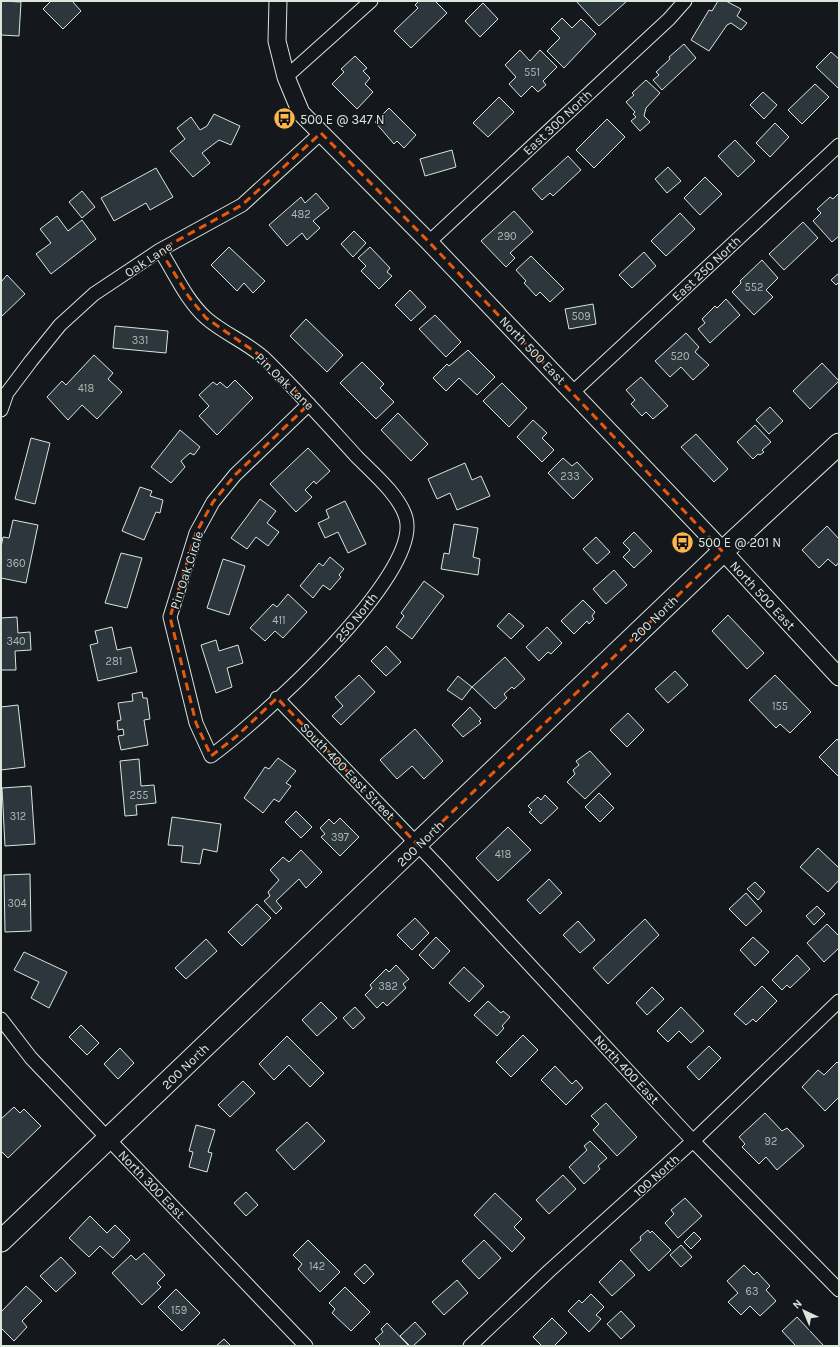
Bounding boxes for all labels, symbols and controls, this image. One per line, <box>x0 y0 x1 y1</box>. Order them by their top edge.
house number: 551 <box>524 66 540 79</box>
street label: East 300 North <box>520 87 595 158</box>
bus stop icon: 500 E @ 347 N <box>271 106 297 132</box>
place label: 500 E @ 347 N <box>300 112 385 127</box>
house number: 482 <box>291 208 311 221</box>
house number: 290 <box>497 230 517 243</box>
street label: East 250 North <box>669 233 744 304</box>
street label: Oak Lane <box>122 238 175 280</box>
house number: 552 <box>745 281 763 294</box>
house number: 509 <box>571 310 591 323</box>
street label: North 500 East <box>496 313 569 387</box>
house number: 331 <box>132 334 148 347</box>
street label: Pin Oak Lane <box>252 350 317 413</box>
house number: 520 <box>670 350 690 363</box>
house number: 418 <box>78 382 95 395</box>
house number: 233 <box>560 470 580 483</box>
street label: Pin Oak Circle <box>167 529 206 611</box>
bus stop icon: 500 E @ 201 N <box>670 529 696 555</box>
place label: 500 E @ 201 N <box>698 535 781 550</box>
house number: 360 <box>6 557 26 570</box>
street label: North 500 East <box>727 558 798 633</box>
street label: 250 North <box>332 590 381 645</box>
street label: 200 North <box>628 592 681 644</box>
house number: 411 <box>272 614 286 627</box>
house number: 340 <box>6 635 26 648</box>
house number: 281 <box>106 655 122 668</box>
house number: 155 <box>772 700 788 713</box>
street label: South 400 East Street <box>297 720 398 823</box>
house number: 255 <box>130 789 148 802</box>
house number: 312 <box>10 810 26 823</box>
street label: 200 North <box>394 817 447 869</box>
house number: 397 <box>331 831 349 844</box>
house number: 418 <box>495 848 512 861</box>
house number: 304 <box>7 897 27 910</box>
house number: 382 <box>378 980 398 993</box>
street label: North 400 East <box>591 1032 662 1107</box>
street label: 200 North <box>159 1040 212 1092</box>
house number: 92 <box>765 1135 777 1148</box>
street label: North 300 East <box>115 1147 188 1222</box>
street label: 100 North <box>630 1151 682 1200</box>
house number: 142 <box>309 1260 325 1273</box>
house number: 63 <box>746 1285 758 1298</box>
north arrow <box>784 1291 824 1331</box>
text: N <box>790 1297 805 1312</box>
house number: 159 <box>171 1304 187 1317</box>

